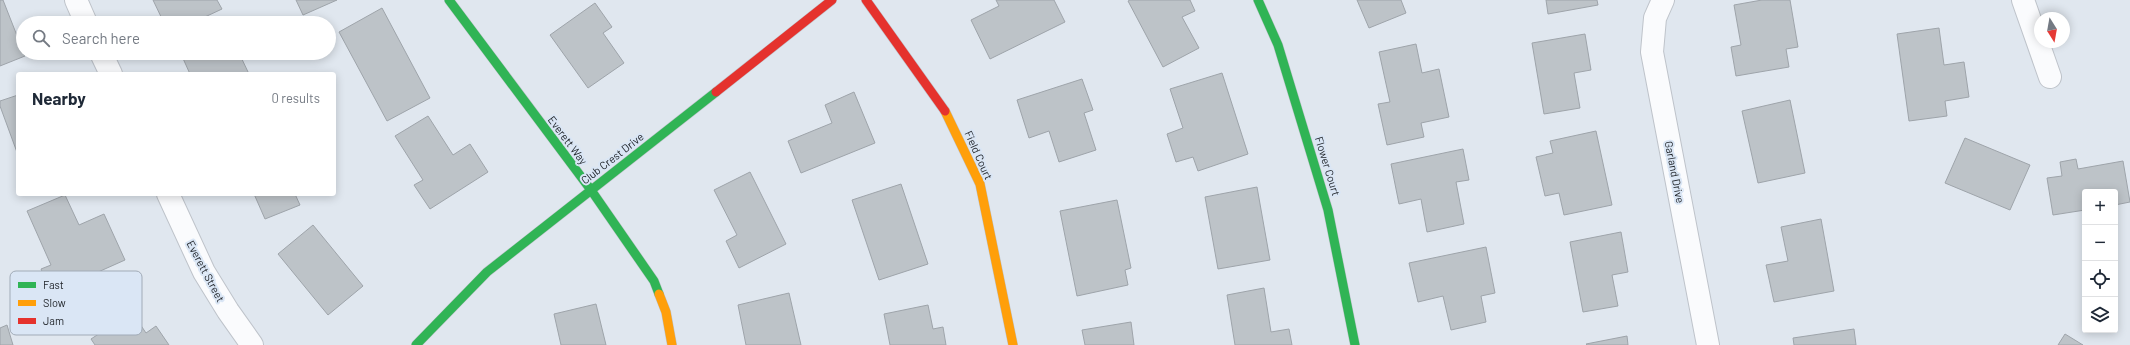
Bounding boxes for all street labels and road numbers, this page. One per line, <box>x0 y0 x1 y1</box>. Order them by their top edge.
street label: Everett Way <box>546 113 590 167</box>
street label: Field Court <box>962 128 996 182</box>
street label: Club Crest Drive <box>578 129 646 186</box>
street label: Flower Court <box>1313 135 1343 197</box>
street label: Garland Drive <box>1663 140 1687 204</box>
street label: Everett Street <box>184 238 228 304</box>

